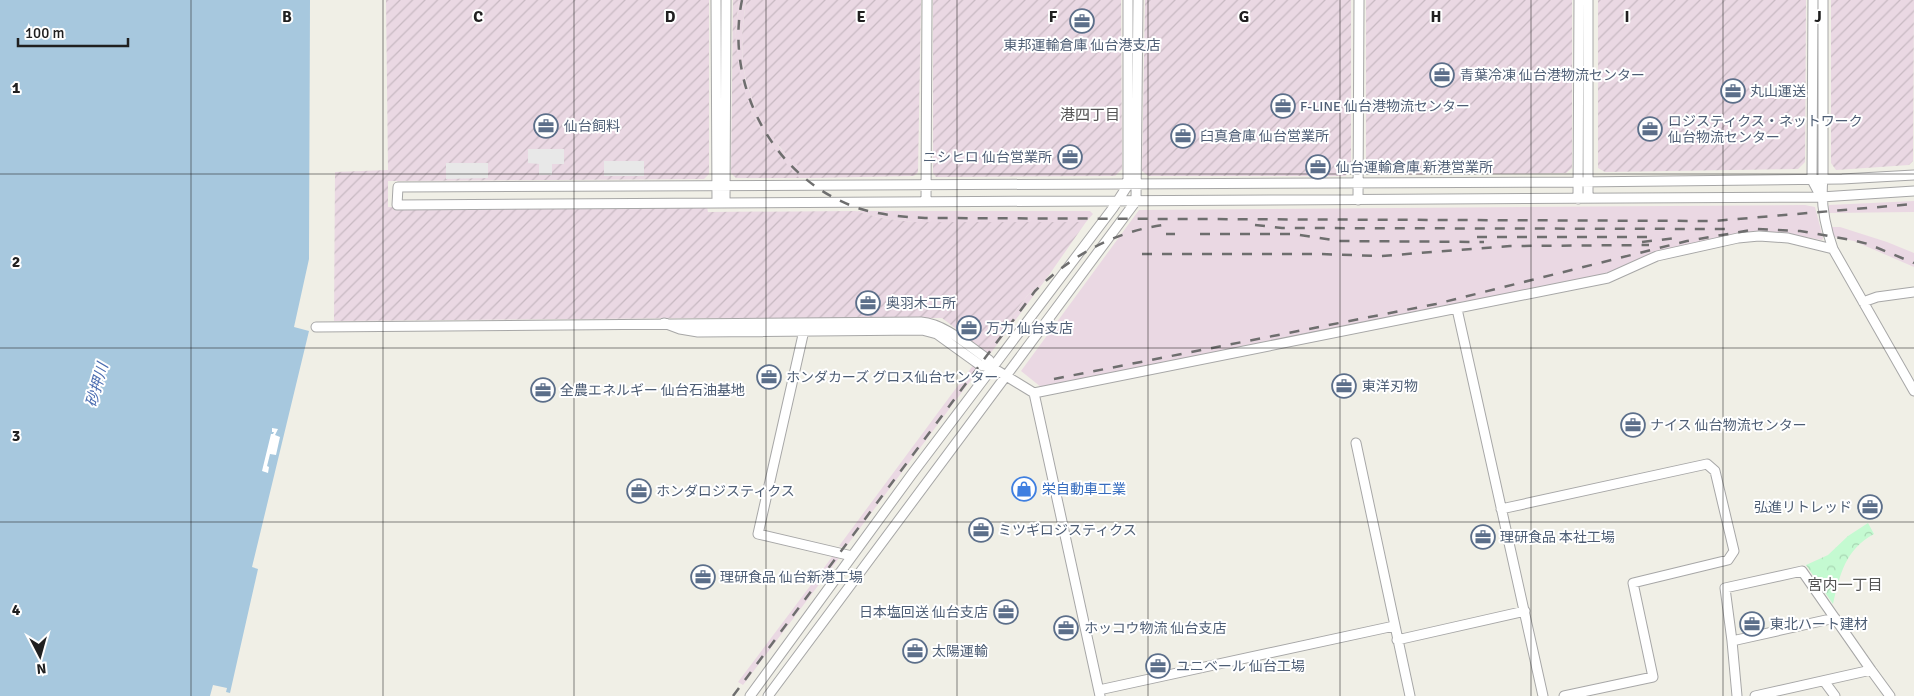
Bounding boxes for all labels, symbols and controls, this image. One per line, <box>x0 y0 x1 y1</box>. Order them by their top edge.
text: B <box>282 7 292 27</box>
text: C <box>473 7 483 27</box>
text: D <box>665 7 676 27</box>
text: E <box>856 7 866 27</box>
text: F <box>1049 7 1058 27</box>
text: G <box>1239 7 1249 27</box>
text: H <box>1431 7 1441 27</box>
text: I <box>1624 7 1630 27</box>
text: J <box>1814 7 1822 27</box>
office icon: 東邦運輸倉庫 仙台港支店 <box>1069 8 1095 34</box>
scale bar <box>18 15 128 47</box>
text: 100 m <box>25 24 65 42</box>
place label: 東邦運輸倉庫 仙台港支店 <box>1003 37 1161 54</box>
office icon: 青葉冷凍 仙台港物流センター <box>1429 62 1455 88</box>
place label: 青葉冷凍 仙台港物流センター <box>1460 67 1645 84</box>
text: 1 <box>12 78 21 98</box>
office icon: 丸山運送 <box>1720 78 1746 104</box>
place label: 丸山運送 <box>1750 83 1806 100</box>
office icon: F-LINE 仙台港物流センター <box>1270 93 1296 119</box>
place label: F-LINE 仙台港物流センター <box>1300 98 1470 115</box>
district label: 港四丁目 <box>1060 106 1120 124</box>
office icon: 仙台飼料 <box>533 113 559 139</box>
place label: ロジスティクス・ネットワーク 仙台物流センター <box>1668 113 1863 146</box>
office icon: ロジスティクス・ネットワーク 仙台物流センター <box>1637 116 1663 142</box>
place label: 仙台飼料 <box>564 118 620 135</box>
office icon: 臼真倉庫 仙台営業所 <box>1170 123 1196 149</box>
place label: 臼真倉庫 仙台営業所 <box>1200 128 1329 145</box>
office icon: ニシヒロ 仙台営業所 <box>1057 144 1083 170</box>
place label: ニシヒロ 仙台営業所 <box>923 149 1052 166</box>
office icon: 仙台運輸倉庫 新港営業所 <box>1305 154 1331 180</box>
place label: 仙台運輸倉庫 新港営業所 <box>1336 159 1493 176</box>
text: 2 <box>12 252 20 272</box>
office icon: 奥羽木工所 <box>855 290 881 316</box>
place label: 奥羽木工所 <box>886 295 956 312</box>
office icon: 万力 仙台支店 <box>956 315 982 341</box>
place label: 万力 仙台支店 <box>986 320 1073 337</box>
water label: 砂押川 <box>82 359 112 409</box>
office icon: ホンダカーズ グロス仙台センター <box>756 364 782 390</box>
place label: ホンダカーズ グロス仙台センター <box>786 369 998 386</box>
office icon: 東洋刃物 <box>1331 373 1357 399</box>
office icon: 全農エネルギー 仙台石油基地 <box>530 377 556 403</box>
place label: 東洋刃物 <box>1362 378 1418 395</box>
place label: 全農エネルギー 仙台石油基地 <box>560 382 745 399</box>
office icon: ナイス 仙台物流センター <box>1620 412 1646 438</box>
place label: ナイス 仙台物流センター <box>1650 417 1807 434</box>
text: 3 <box>12 426 20 446</box>
shop icon: 栄自動車工業 <box>1011 476 1037 502</box>
office icon: ホンダロジスティクス <box>626 478 652 504</box>
place label: 栄自動車工業 <box>1042 481 1126 498</box>
place label: ホンダロジスティクス <box>656 483 795 500</box>
office icon: 弘進リトレッド <box>1857 494 1883 520</box>
place label: 弘進リトレッド <box>1754 499 1852 516</box>
office icon: ミツギロジスティクス <box>968 517 994 543</box>
place label: ミツギロジスティクス <box>998 522 1137 539</box>
office icon: 理研食品 本社工場 <box>1470 524 1496 550</box>
place label: 理研食品 本社工場 <box>1500 529 1615 546</box>
office icon: 理研食品 仙台新港工場 <box>690 564 716 590</box>
place label: 理研食品 仙台新港工場 <box>720 569 863 586</box>
district label: 宮内一丁目 <box>1807 576 1883 594</box>
office icon: 日本塩回送 仙台支店 <box>993 599 1019 625</box>
text: 4 <box>12 600 21 620</box>
place label: 日本塩回送 仙台支店 <box>859 604 988 621</box>
office icon: 東北ハート建材 <box>1739 611 1765 637</box>
office icon: ホッコウ物流 仙台支店 <box>1053 615 1079 641</box>
place label: 東北ハート建材 <box>1770 616 1868 633</box>
place label: ホッコウ物流 仙台支店 <box>1084 620 1227 637</box>
north arrow <box>15 631 65 681</box>
office icon: 太陽運輸 <box>902 638 928 664</box>
place label: 太陽運輸 <box>932 643 988 660</box>
office icon: ユニベール 仙台工場 <box>1145 653 1171 679</box>
place label: ユニベール 仙台工場 <box>1176 658 1305 675</box>
text: N <box>36 659 47 677</box>

